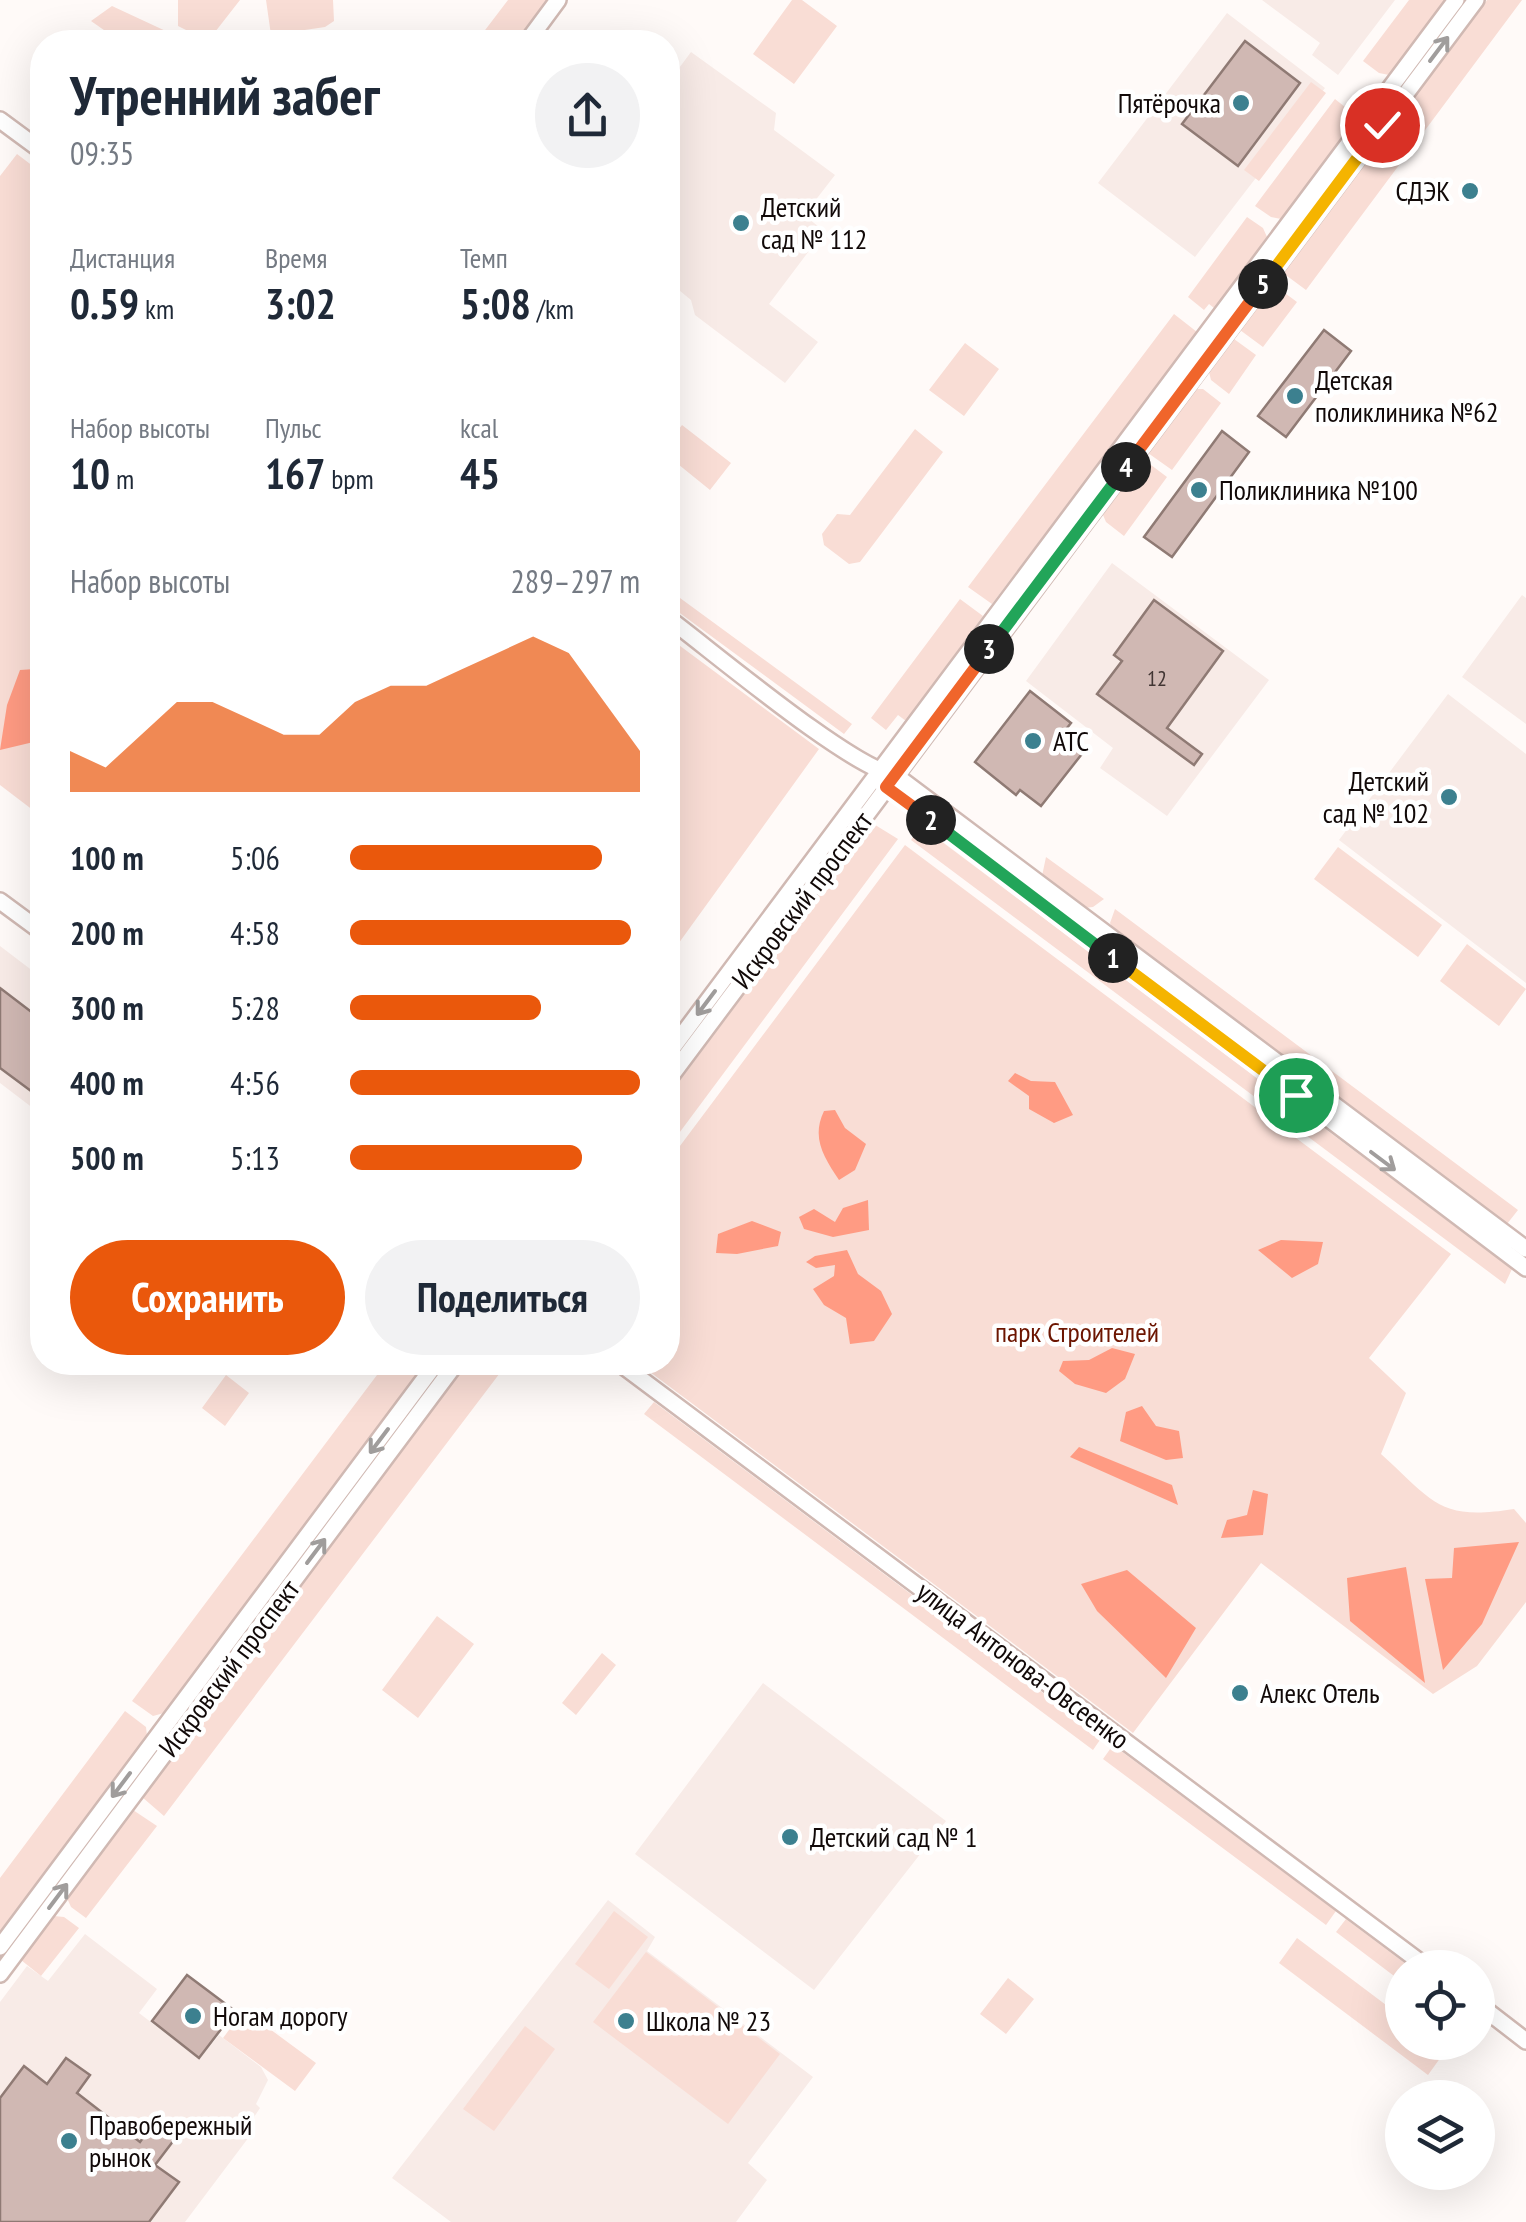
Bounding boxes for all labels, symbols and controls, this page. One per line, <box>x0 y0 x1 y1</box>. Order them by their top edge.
one-way arrow <box>1428 36 1449 63</box>
text: Утренний забег <box>70 59 380 130</box>
button: share <box>535 63 640 168</box>
pin <box>1340 83 1425 168</box>
place label: Пятёрочка <box>1118 84 1221 121</box>
marker: Пятёрочка <box>1230 92 1252 114</box>
icon: check <box>1355 98 1410 153</box>
text: 09:35 <box>70 132 134 174</box>
place label: СДЭК <box>1396 172 1450 209</box>
marker: СДЭК <box>1459 180 1481 202</box>
place label: Детский сад № 112 <box>761 188 867 257</box>
marker: Детский сад № 112 <box>730 212 752 234</box>
text: Дистанция <box>70 239 175 276</box>
text: Время <box>265 239 327 276</box>
text: Темп <box>460 239 508 276</box>
pin: 5 <box>1238 259 1288 309</box>
text: 5 <box>1256 265 1270 302</box>
text: 0.59 <box>70 276 139 331</box>
text: 3:02 <box>265 276 336 331</box>
text: 5:08 <box>460 276 531 331</box>
text: km <box>139 290 174 327</box>
text: /km <box>531 290 574 327</box>
place label: Детская поликлиника №62 <box>1315 361 1499 430</box>
marker: Детская поликлиника №62 <box>1284 385 1306 407</box>
text: Набор высоты <box>70 409 210 446</box>
text: Пульс <box>265 409 322 446</box>
text: kcal <box>460 409 498 446</box>
pin: 4 <box>1101 442 1151 492</box>
text: 10 <box>70 446 110 501</box>
text: 167 <box>265 446 325 501</box>
text: 45 <box>460 446 500 501</box>
text: 4 <box>1119 448 1133 485</box>
text: m <box>110 460 134 497</box>
text: bpm <box>325 460 374 497</box>
place label: Поликлиника №100 <box>1219 471 1418 508</box>
marker: Поликлиника №100 <box>1188 479 1210 501</box>
text: Набор высоты <box>70 560 230 602</box>
text: 289–297 m <box>510 560 640 602</box>
pin: 3 <box>964 624 1014 674</box>
text: 3 <box>982 630 996 667</box>
house number: 12 <box>1147 664 1167 692</box>
place label: АТС <box>1053 722 1089 759</box>
marker: АТС <box>1022 730 1044 752</box>
place label: Детский сад № 102 <box>1323 762 1429 831</box>
marker: Детский сад № 102 <box>1438 786 1460 808</box>
pin: 2 <box>906 795 956 845</box>
text: 2 <box>924 801 938 838</box>
street label: Искровский проспект <box>723 804 880 996</box>
text: 100 m <box>70 837 144 879</box>
text: 5:06 <box>230 837 280 879</box>
text: 200 m <box>70 912 144 954</box>
text: 4:58 <box>230 912 280 954</box>
pin: 1 <box>1088 933 1138 983</box>
text: 1 <box>1106 939 1120 976</box>
text: 300 m <box>70 987 144 1029</box>
text: 5:28 <box>230 987 280 1029</box>
one-way arrow <box>695 989 716 1016</box>
pin <box>1254 1053 1339 1138</box>
text: 400 m <box>70 1062 144 1104</box>
text: 4:56 <box>230 1062 280 1104</box>
icon: arrive <box>1269 1068 1324 1123</box>
text: 500 m <box>70 1137 144 1179</box>
text: 5:13 <box>230 1137 280 1179</box>
one-way arrow <box>1369 1150 1396 1171</box>
button: Сохранить <box>70 1240 345 1355</box>
button: Поделиться <box>365 1240 640 1355</box>
park label: парк Строителей <box>995 1313 1159 1350</box>
one-way arrow <box>368 1427 389 1454</box>
one-way arrow <box>306 1538 327 1565</box>
street label: Искровский проспект <box>150 1572 307 1764</box>
street label: улица Антонова-Овсеенко <box>909 1572 1137 1757</box>
place label: Алекс Отель <box>1260 1674 1380 1711</box>
marker: Алекс Отель <box>1229 1682 1251 1704</box>
one-way arrow <box>111 1771 132 1798</box>
place label: Детский сад № 1 <box>810 1818 977 1855</box>
marker: Детский сад № 1 <box>779 1826 801 1848</box>
one-way arrow <box>48 1883 69 1910</box>
map controls <box>1385 1950 1495 2190</box>
button: locate <box>1385 1950 1495 2060</box>
place label: Ногам дорогу <box>213 1997 348 2034</box>
place label: Школа № 23 <box>646 2002 771 2039</box>
marker: Ногам дорогу <box>182 2005 204 2027</box>
marker: Школа № 23 <box>615 2010 637 2032</box>
button: layers <box>1385 2080 1495 2190</box>
place label: Правобережный рынок <box>89 2106 252 2175</box>
marker: Правобережный рынок <box>58 2130 80 2152</box>

